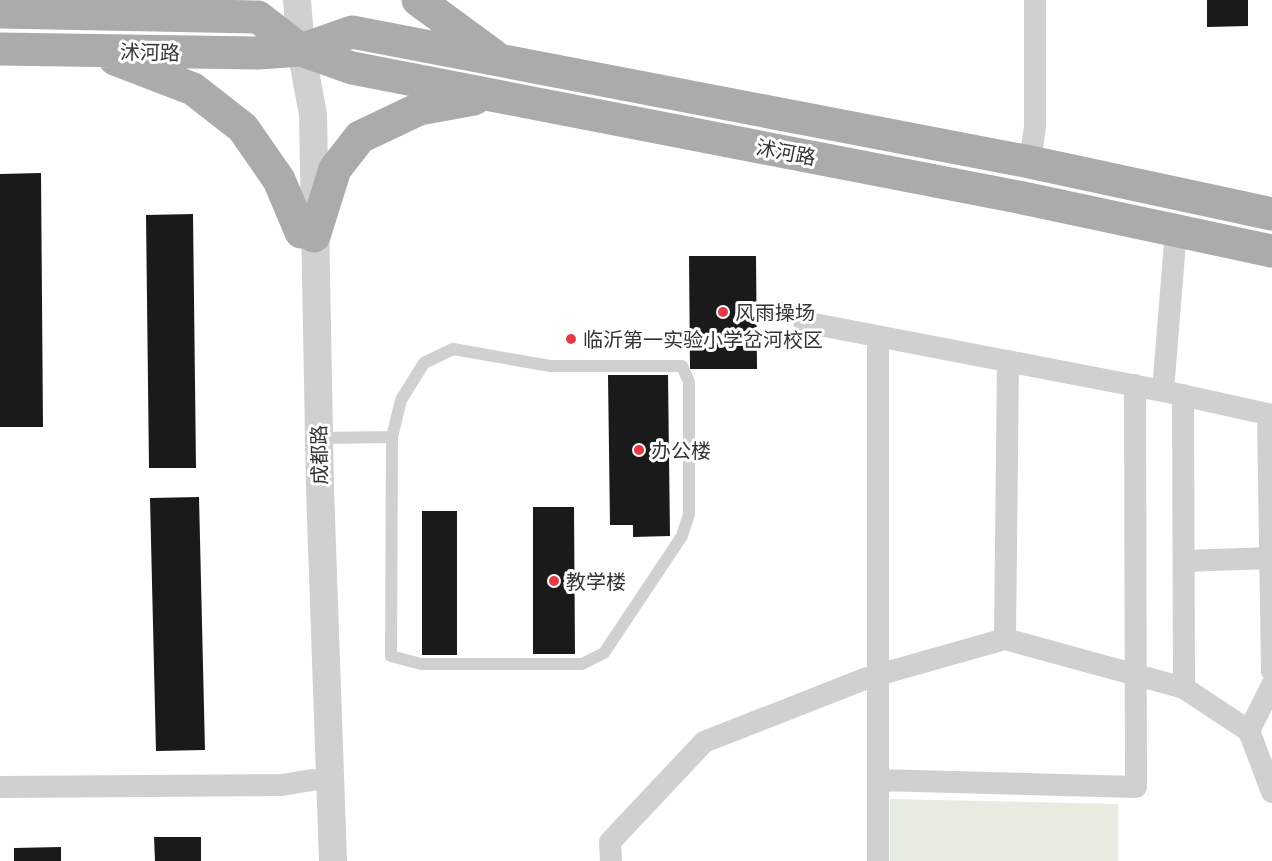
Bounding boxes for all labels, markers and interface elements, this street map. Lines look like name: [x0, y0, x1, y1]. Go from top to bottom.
street label: 沭河路: [120, 38, 180, 66]
street label: 沭河路: [754, 133, 818, 171]
place label: 风雨操场: [735, 299, 815, 326]
marker: 风雨操场: [716, 305, 730, 319]
place label: 临沂第一实验小学岔河校区: [583, 326, 823, 353]
marker: 临沂第一实验小学岔河校区: [564, 332, 578, 346]
street label: 成都路: [305, 425, 333, 485]
place label: 办公楼: [651, 437, 711, 464]
marker: 办公楼: [632, 443, 646, 457]
place label: 教学楼: [566, 568, 626, 595]
marker: 教学楼: [547, 574, 561, 588]

